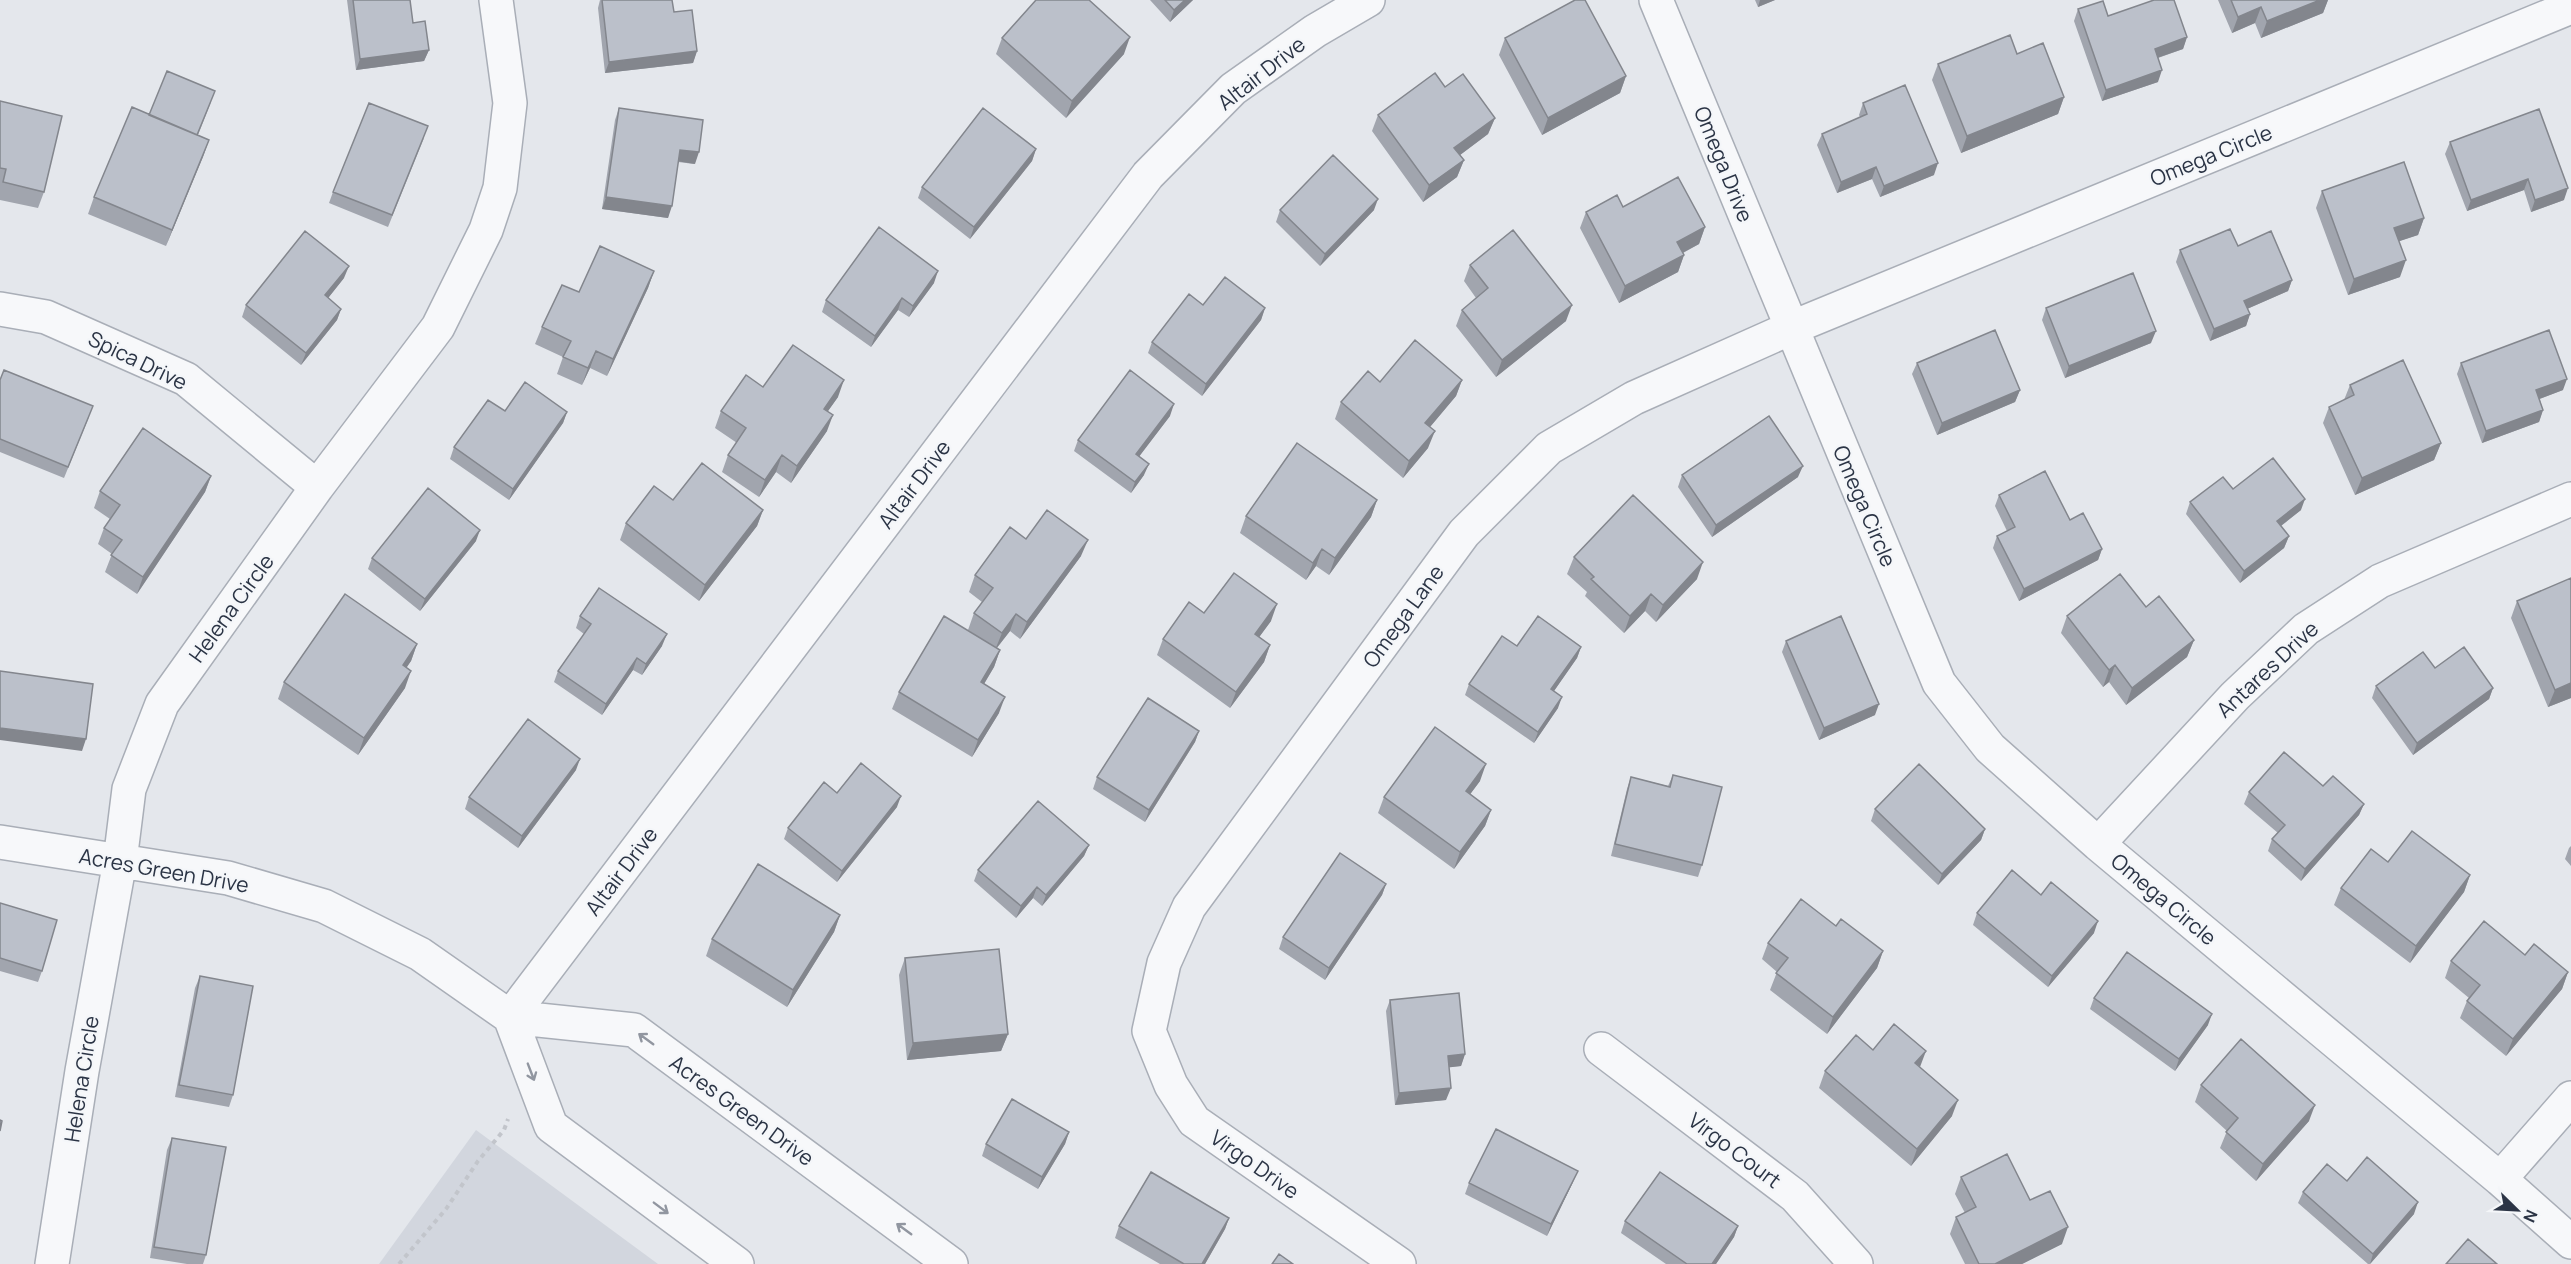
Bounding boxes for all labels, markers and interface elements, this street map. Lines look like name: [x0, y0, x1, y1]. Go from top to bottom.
street label: Altair Drive: [1211, 30, 1311, 116]
street label: Omega Drive: [1688, 102, 1760, 226]
street label: Omega Circle: [2146, 118, 2276, 192]
street label: Spica Drive: [84, 324, 192, 396]
street label: Altair Drive: [872, 434, 956, 534]
street label: Omega Circle: [1827, 441, 1903, 571]
street label: Helena Circle: [182, 548, 280, 668]
street label: Omega Lane: [1356, 559, 1450, 673]
street label: Antares Drive: [2210, 614, 2324, 724]
street label: Altair Drive: [579, 821, 663, 921]
street label: Acres Green Drive: [77, 841, 251, 899]
street label: Omega Circle: [2105, 847, 2223, 951]
street label: Helena Circle: [57, 1014, 105, 1144]
one-way arrow: [638, 1032, 654, 1045]
street label: Acres Green Drive: [664, 1048, 820, 1172]
one-way arrow: [526, 1062, 537, 1081]
street label: Virgo Court: [1683, 1106, 1787, 1194]
street label: Virgo Drive: [1205, 1123, 1305, 1205]
north arrow: [2487, 1180, 2547, 1240]
one-way arrow: [653, 1201, 669, 1214]
text: N: [2518, 1206, 2543, 1226]
one-way arrow: [896, 1223, 912, 1236]

